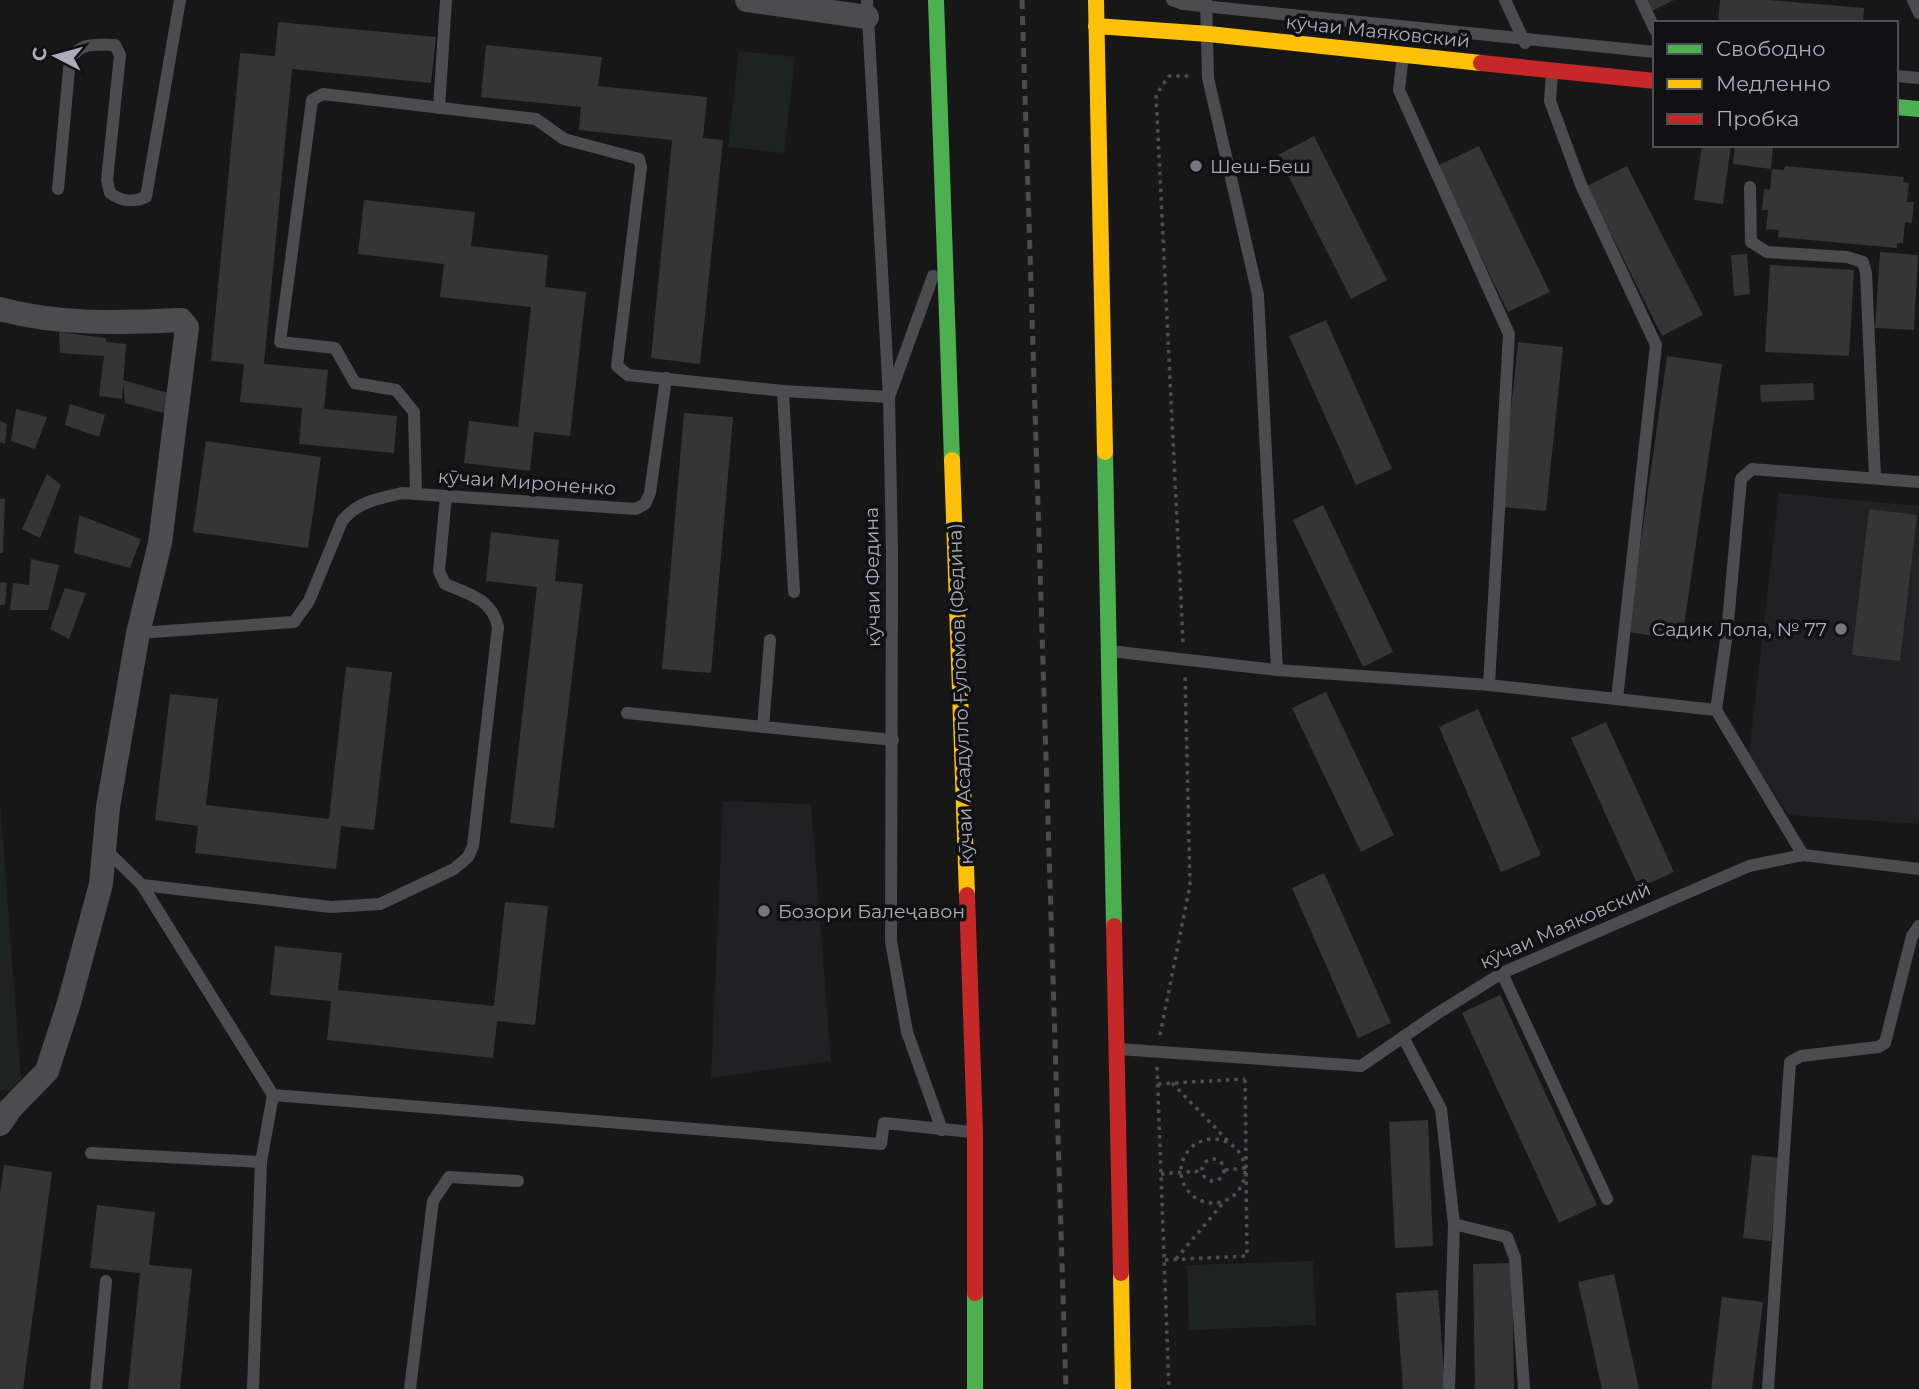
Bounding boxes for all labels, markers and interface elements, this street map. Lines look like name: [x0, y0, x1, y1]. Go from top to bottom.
street label: кӯчаи Маяковский: [1285, 10, 1471, 53]
north arrow: [21, 21, 91, 91]
legend: [1653, 21, 1898, 147]
text: Свободно: [1716, 36, 1826, 61]
text: С: [27, 46, 52, 62]
text: Медленно: [1716, 71, 1831, 96]
text: Пробка: [1716, 106, 1799, 131]
place label: Шеш-Беш: [1210, 155, 1311, 178]
marker: Шеш-Беш: [1188, 158, 1204, 174]
street label: кӯчаи Мироненко: [437, 465, 617, 500]
street label: кӯчаи Федина: [860, 507, 885, 647]
street label: кӯчаи Асадулло Ғуломов (Федина): [943, 523, 978, 865]
place label: Садик Лола, № 77: [1652, 618, 1827, 641]
marker: Садик Лола, № 77: [1833, 621, 1849, 637]
street label: кӯчаи Маяковский: [1476, 877, 1654, 974]
place label: Бозори Балеҷавон: [778, 900, 965, 923]
marker: Бозори Балеҷавон: [756, 903, 772, 919]

